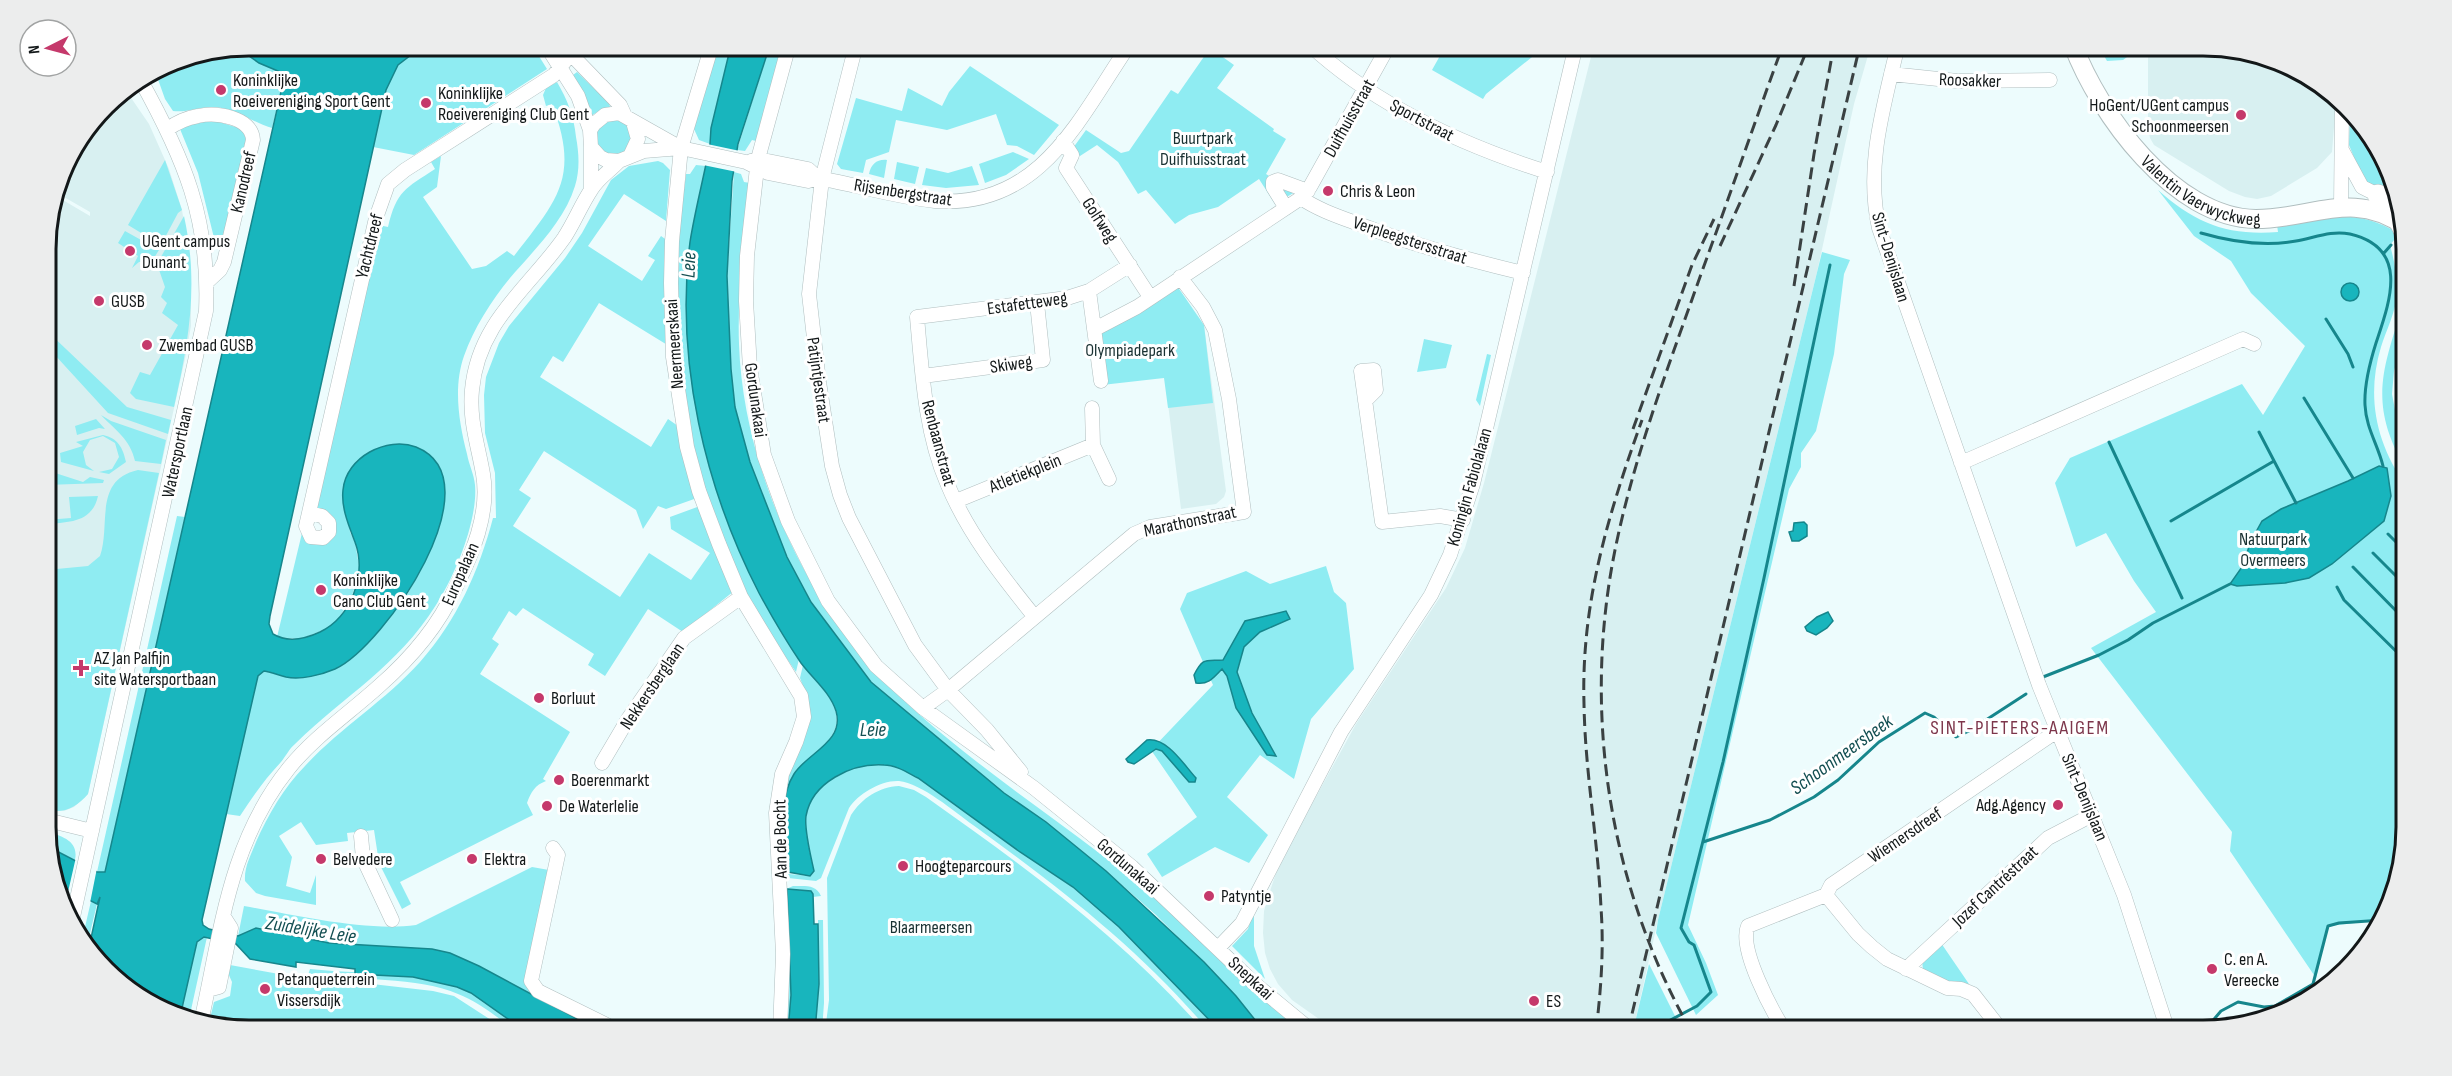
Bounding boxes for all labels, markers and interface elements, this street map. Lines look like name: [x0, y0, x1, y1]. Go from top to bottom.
north arrow: [18, 18, 78, 78]
text: N: [25, 44, 44, 55]
street label: Roosakker: [1939, 69, 2001, 92]
place label: Koninklijke Roeivereniging Sport Gent: [233, 70, 391, 112]
street label: Duifhuisstraat: [1319, 75, 1380, 161]
marker: Koninklijke Roeivereniging Sport Gent: [214, 83, 228, 97]
place label: Koninklijke Roeivereniging Club Gent: [438, 83, 590, 125]
street label: Sportstraat: [1386, 95, 1458, 146]
place label: HoGent/UGent campus Schoonmeersen: [2089, 95, 2229, 137]
marker: Koninklijke Roeivereniging Club Gent: [419, 96, 433, 110]
marker: HoGent/UGent campus Schoonmeersen: [2234, 108, 2248, 122]
park label: Buurtpark Duifhuisstraat: [1160, 128, 1246, 170]
street label: Kanodreef: [226, 149, 261, 215]
street label: Valentin Vaerwyckweg: [2136, 151, 2260, 230]
street label: Rijsenbergstraat: [852, 174, 954, 211]
place label: Chris & Leon: [1340, 181, 1415, 202]
marker: Chris & Leon: [1321, 184, 1335, 198]
street label: Golfweg: [1077, 194, 1122, 247]
street label: Sint-Denijslaan: [1867, 210, 1914, 305]
street label: Yachtdreef: [351, 211, 388, 281]
street label: Verpleegstersstraat: [1350, 212, 1470, 269]
place label: UGent campus Dunant: [142, 231, 230, 273]
marker: UGent campus Dunant: [123, 244, 137, 258]
water label: Leie: [677, 251, 701, 279]
street label: Estafetteweg: [986, 287, 1068, 320]
place label: GUSB: [111, 291, 145, 312]
marker: GUSB: [92, 294, 106, 308]
street label: Neermeerskaai: [661, 298, 688, 390]
place label: Zwembad GUSB: [159, 335, 253, 356]
street label: Patijntjestraat: [802, 336, 835, 425]
marker: Zwembad GUSB: [140, 338, 154, 352]
park label: Olympiadepark: [1085, 340, 1175, 361]
street label: Skiweg: [989, 351, 1034, 378]
street label: Gordunakaai: [740, 361, 771, 439]
street label: Renbaanstraat: [917, 398, 960, 489]
street label: Watersportlaan: [158, 405, 197, 500]
street label: Koningin Fabiolalaan: [1443, 426, 1496, 549]
street label: Atletiekplein: [985, 450, 1064, 498]
street label: Marathonstraat: [1142, 501, 1239, 542]
park label: Natuurpark Overmeers: [2239, 529, 2307, 571]
street label: Europalaan: [437, 540, 484, 609]
place label: Koninklijke Cano Club Gent: [333, 570, 426, 612]
marker: Koninklijke Cano Club Gent: [314, 583, 328, 597]
street label: Nekkersberglaan: [616, 639, 689, 734]
place label: AZ Jan Palfijn site Watersportbaan: [93, 648, 216, 690]
marker: AZ Jan Palfijn site Watersportbaan: [72, 659, 90, 677]
place label: Borluut: [551, 688, 596, 709]
marker: Borluut: [532, 691, 546, 705]
water label: Schoonmeersbeek: [1786, 709, 1898, 800]
district label: SINT-PIETERS-AAIGEM: [1930, 716, 2110, 740]
water label: Leie: [860, 718, 886, 742]
street label: Sint-Denijslaan: [2057, 750, 2112, 844]
place label: Boerenmarkt: [571, 770, 650, 791]
marker: Boerenmarkt: [552, 773, 566, 787]
place label: Adg.Agency: [1975, 795, 2046, 816]
place label: De Waterlelie: [559, 796, 639, 817]
marker: Adg.Agency: [2051, 798, 2065, 812]
marker: De Waterlelie: [540, 799, 554, 813]
street label: Aan de Bocht: [769, 799, 792, 880]
street label: Wiemersdreef: [1864, 803, 1947, 868]
street label: Gordunakaai: [1092, 834, 1163, 899]
street label: Jozef Cantréstraat: [1947, 841, 2043, 932]
place label: Belvedere: [333, 849, 393, 870]
place label: Elektra: [484, 849, 526, 870]
marker: Belvedere: [314, 852, 328, 866]
marker: Elektra: [465, 852, 479, 866]
place label: Hoogteparcours: [915, 856, 1011, 877]
marker: Hoogteparcours: [896, 859, 910, 873]
place label: Patyntje: [1221, 886, 1272, 907]
marker: Patyntje: [1202, 889, 1216, 903]
water label: Zuidelijke Leie: [263, 911, 358, 949]
park label: Blaarmeersen: [890, 917, 972, 938]
place label: C. en A. Vereecke: [2224, 949, 2279, 991]
street label: Snepkaai: [1224, 952, 1278, 1005]
marker: C. en A. Vereecke: [2205, 962, 2219, 976]
place label: Petanqueterrein Vissersdijk: [277, 969, 375, 1011]
marker: Petanqueterrein Vissersdijk: [258, 982, 272, 996]
place label: ES: [1546, 991, 1561, 1012]
marker: ES: [1527, 994, 1541, 1008]

